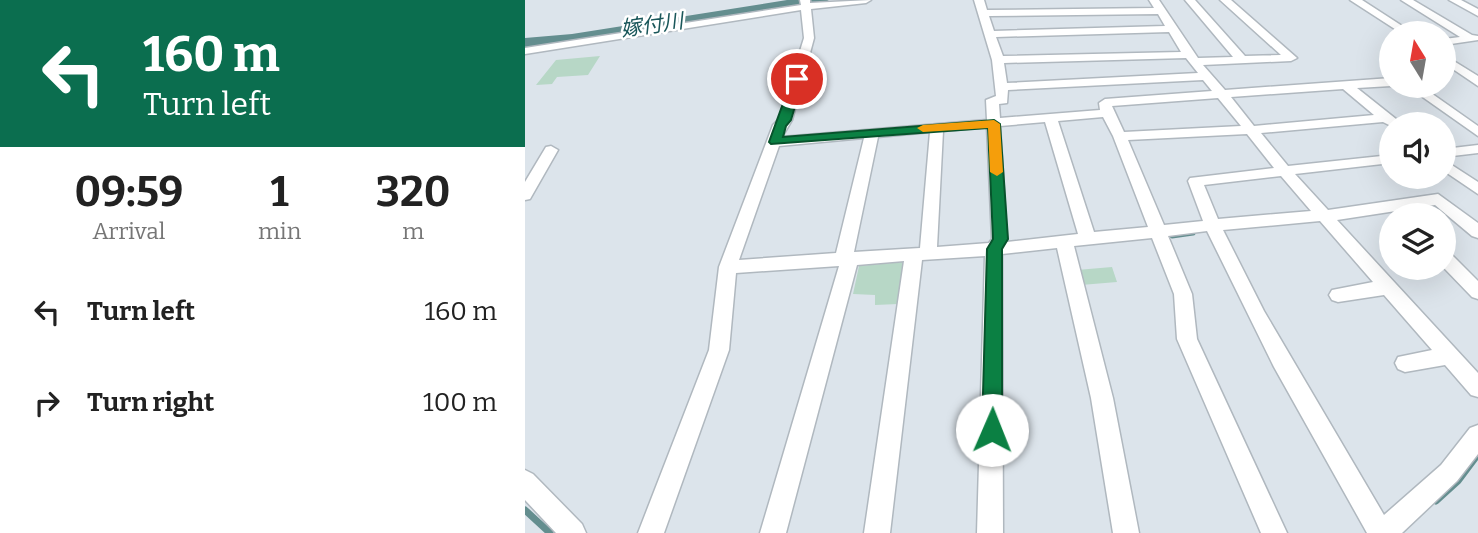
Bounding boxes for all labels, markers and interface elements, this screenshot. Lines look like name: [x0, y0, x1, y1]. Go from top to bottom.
water label: 嫁付川: [619, 7, 687, 42]
north arrow: [1379, 21, 1456, 98]
map controls: [1379, 21, 1456, 280]
text: 160 m: [143, 25, 280, 84]
icon: left: [28, 28, 119, 119]
pin: [767, 49, 827, 109]
icon: arrive: [778, 60, 816, 98]
text: Turn left: [143, 85, 271, 123]
button: sound: [1379, 112, 1456, 189]
text: 09:59: [75, 167, 183, 217]
text: 1: [270, 167, 289, 217]
text: 320: [376, 167, 450, 217]
button: layers: [1379, 203, 1456, 280]
text: Arrival: [93, 217, 165, 245]
text: min: [258, 217, 301, 245]
text: m: [402, 217, 424, 245]
icon: left: [28, 293, 66, 331]
text: Turn left: [87, 296, 195, 327]
text: 160 m: [425, 296, 497, 327]
icon: right: [28, 384, 66, 422]
text: Turn right: [87, 387, 214, 418]
text: 100 m: [423, 387, 497, 418]
position arrow: [955, 393, 1029, 467]

